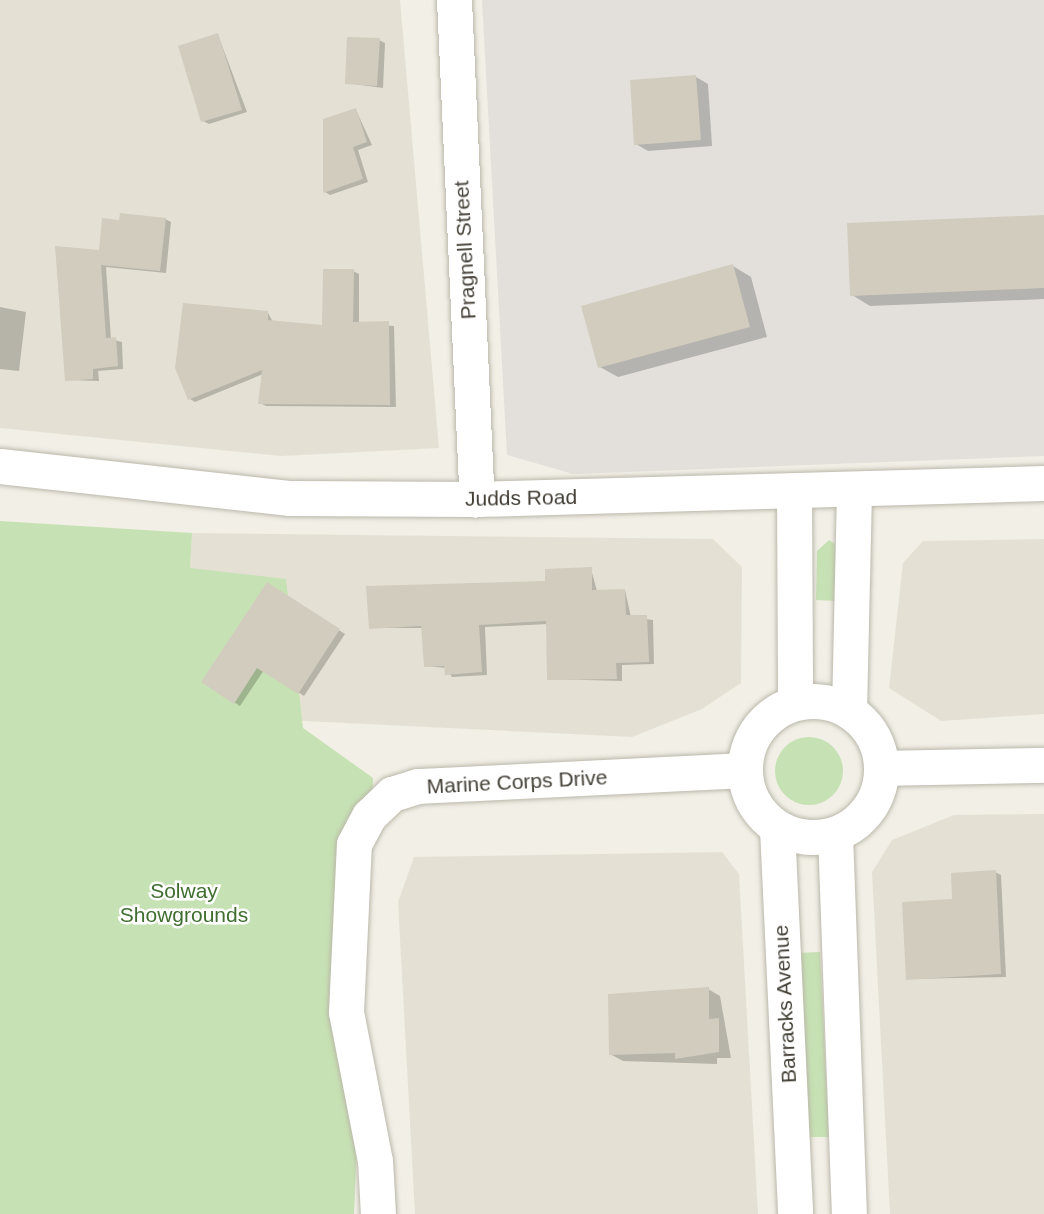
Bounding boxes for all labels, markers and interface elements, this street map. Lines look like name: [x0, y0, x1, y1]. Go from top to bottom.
street label: Pragnell Street: [449, 180, 481, 320]
street label: Judds Road: [465, 484, 577, 512]
street label: Marine Corps Drive: [426, 765, 608, 799]
park label: Solway Showgrounds: [120, 878, 248, 928]
street label: Barracks Avenue: [768, 924, 802, 1084]

